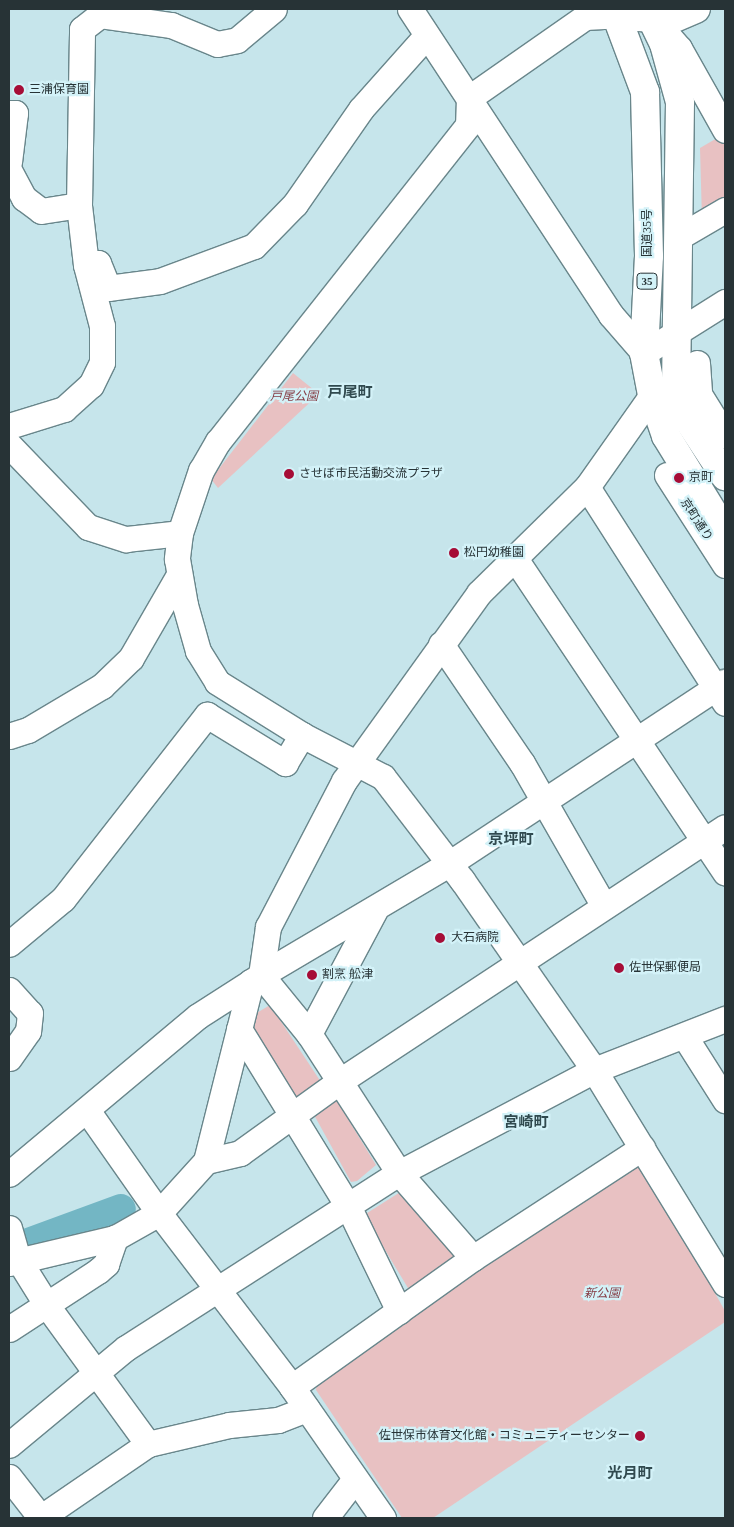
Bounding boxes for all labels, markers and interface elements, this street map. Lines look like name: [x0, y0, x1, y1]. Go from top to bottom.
place label: 三浦保育園: [29, 83, 89, 97]
marker: 三浦保育園: [13, 84, 25, 96]
street label: 国道35号: [641, 209, 655, 257]
road number: 35: [636, 272, 658, 290]
district label: 戸尾町: [328, 384, 372, 402]
park label: 戸尾公園: [270, 390, 318, 404]
place label: させぼ市民活動交流プラザ: [299, 467, 443, 481]
marker: させぼ市民活動交流プラザ: [283, 468, 295, 480]
place label: 京町: [689, 471, 713, 485]
marker: 京町: [673, 472, 685, 484]
street label: 京町通り: [677, 496, 715, 544]
place label: 松円幼稚園: [464, 546, 524, 560]
marker: 松円幼稚園: [448, 547, 460, 559]
district label: 京坪町: [489, 831, 533, 849]
marker: 大石病院: [433, 931, 447, 945]
place label: 大石病院: [451, 931, 499, 945]
place label: 佐世保郵便局: [629, 961, 701, 975]
marker: 佐世保郵便局: [613, 962, 625, 974]
place label: 割烹 舩津: [322, 968, 373, 982]
marker: 割烹 舩津: [306, 969, 318, 981]
district label: 宮崎町: [504, 1114, 548, 1132]
park label: 新公園: [584, 1287, 620, 1301]
place label: 佐世保市体育文化館・コミュニティーセンター: [378, 1429, 630, 1443]
marker: 佐世保市体育文化館・コミュニティーセンター: [634, 1430, 646, 1442]
district label: 光月町: [608, 1465, 652, 1483]

